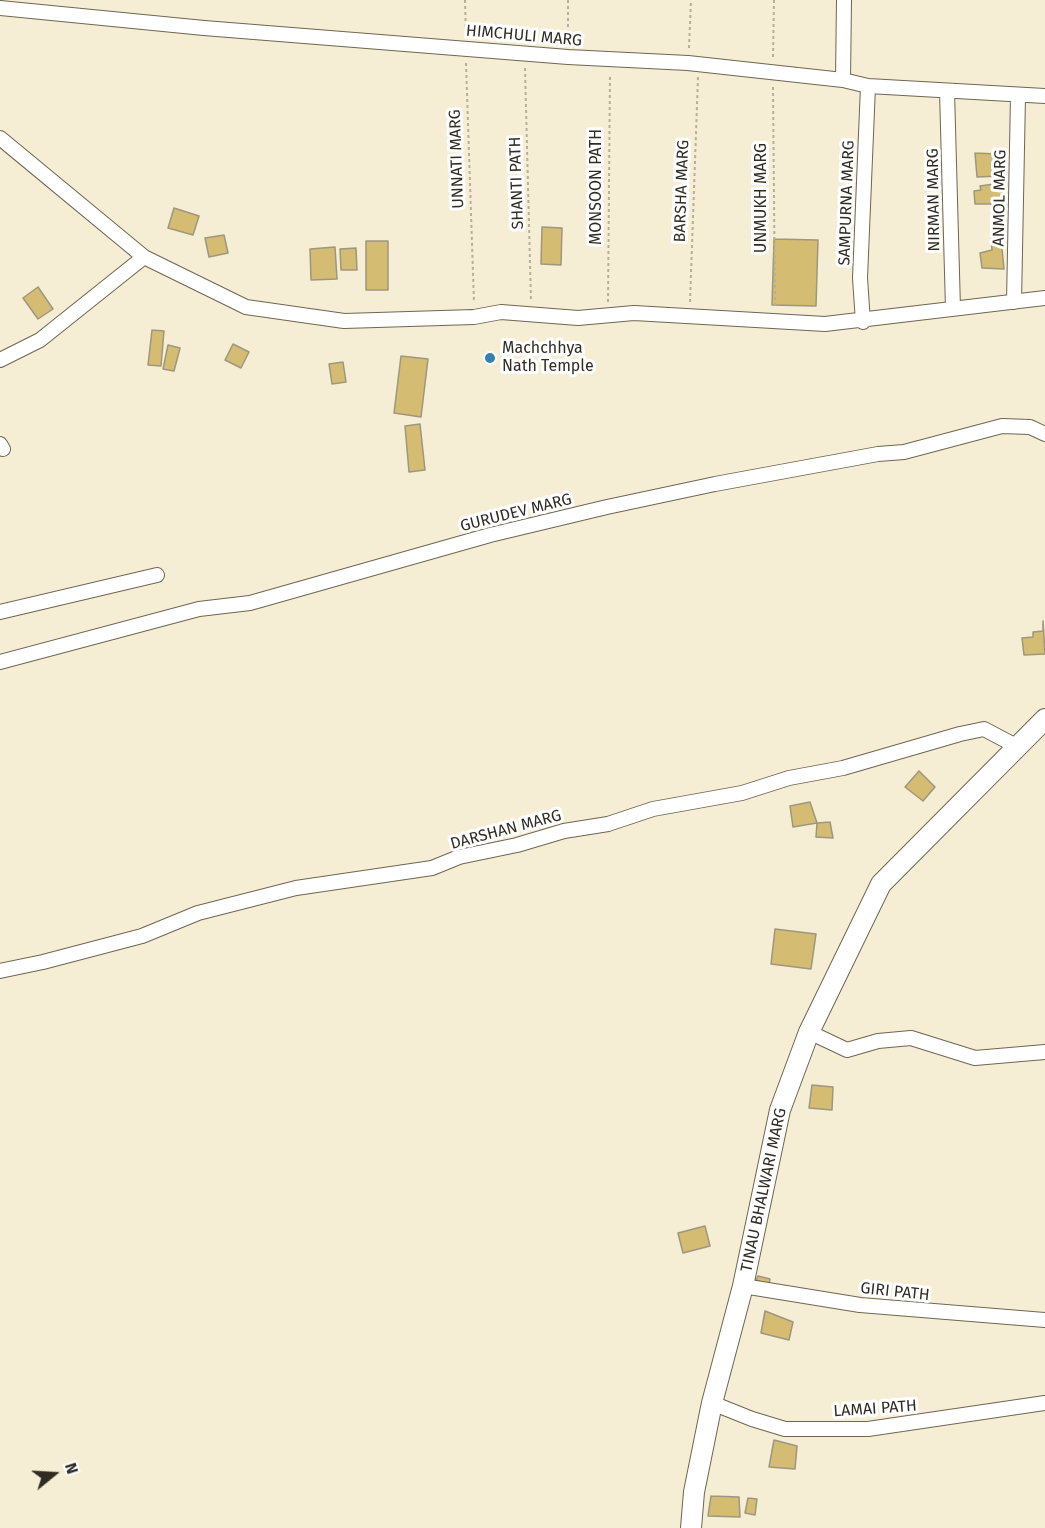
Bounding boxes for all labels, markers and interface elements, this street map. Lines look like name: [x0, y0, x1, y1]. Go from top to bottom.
street label: HIMCHULI MARG: [465, 21, 583, 51]
street label: UNNATI MARG: [446, 109, 468, 209]
street label: MONSOON PATH: [587, 129, 607, 245]
street label: SHANTI PATH: [506, 136, 528, 230]
street label: BARSHA MARG: [671, 139, 693, 243]
street label: SAMPURNA MARG: [835, 140, 859, 266]
street label: UNMUKH MARG: [752, 143, 772, 253]
street label: NIRMAN MARG: [923, 148, 945, 252]
street label: ANMOL MARG: [990, 149, 1010, 247]
place label: Machchhya Nath Temple: [502, 339, 594, 377]
marker: Machchhya Nath Temple: [483, 351, 497, 365]
street label: GURUDEV MARG: [458, 490, 574, 536]
street label: DARSHAN MARG: [448, 806, 564, 854]
street label: TINAU BHALWARI MARG: [737, 1106, 791, 1274]
street label: GIRI PATH: [860, 1279, 930, 1305]
street label: LAMAI PATH: [833, 1397, 917, 1421]
north arrow: [24, 1444, 84, 1504]
text: N: [61, 1460, 82, 1476]

